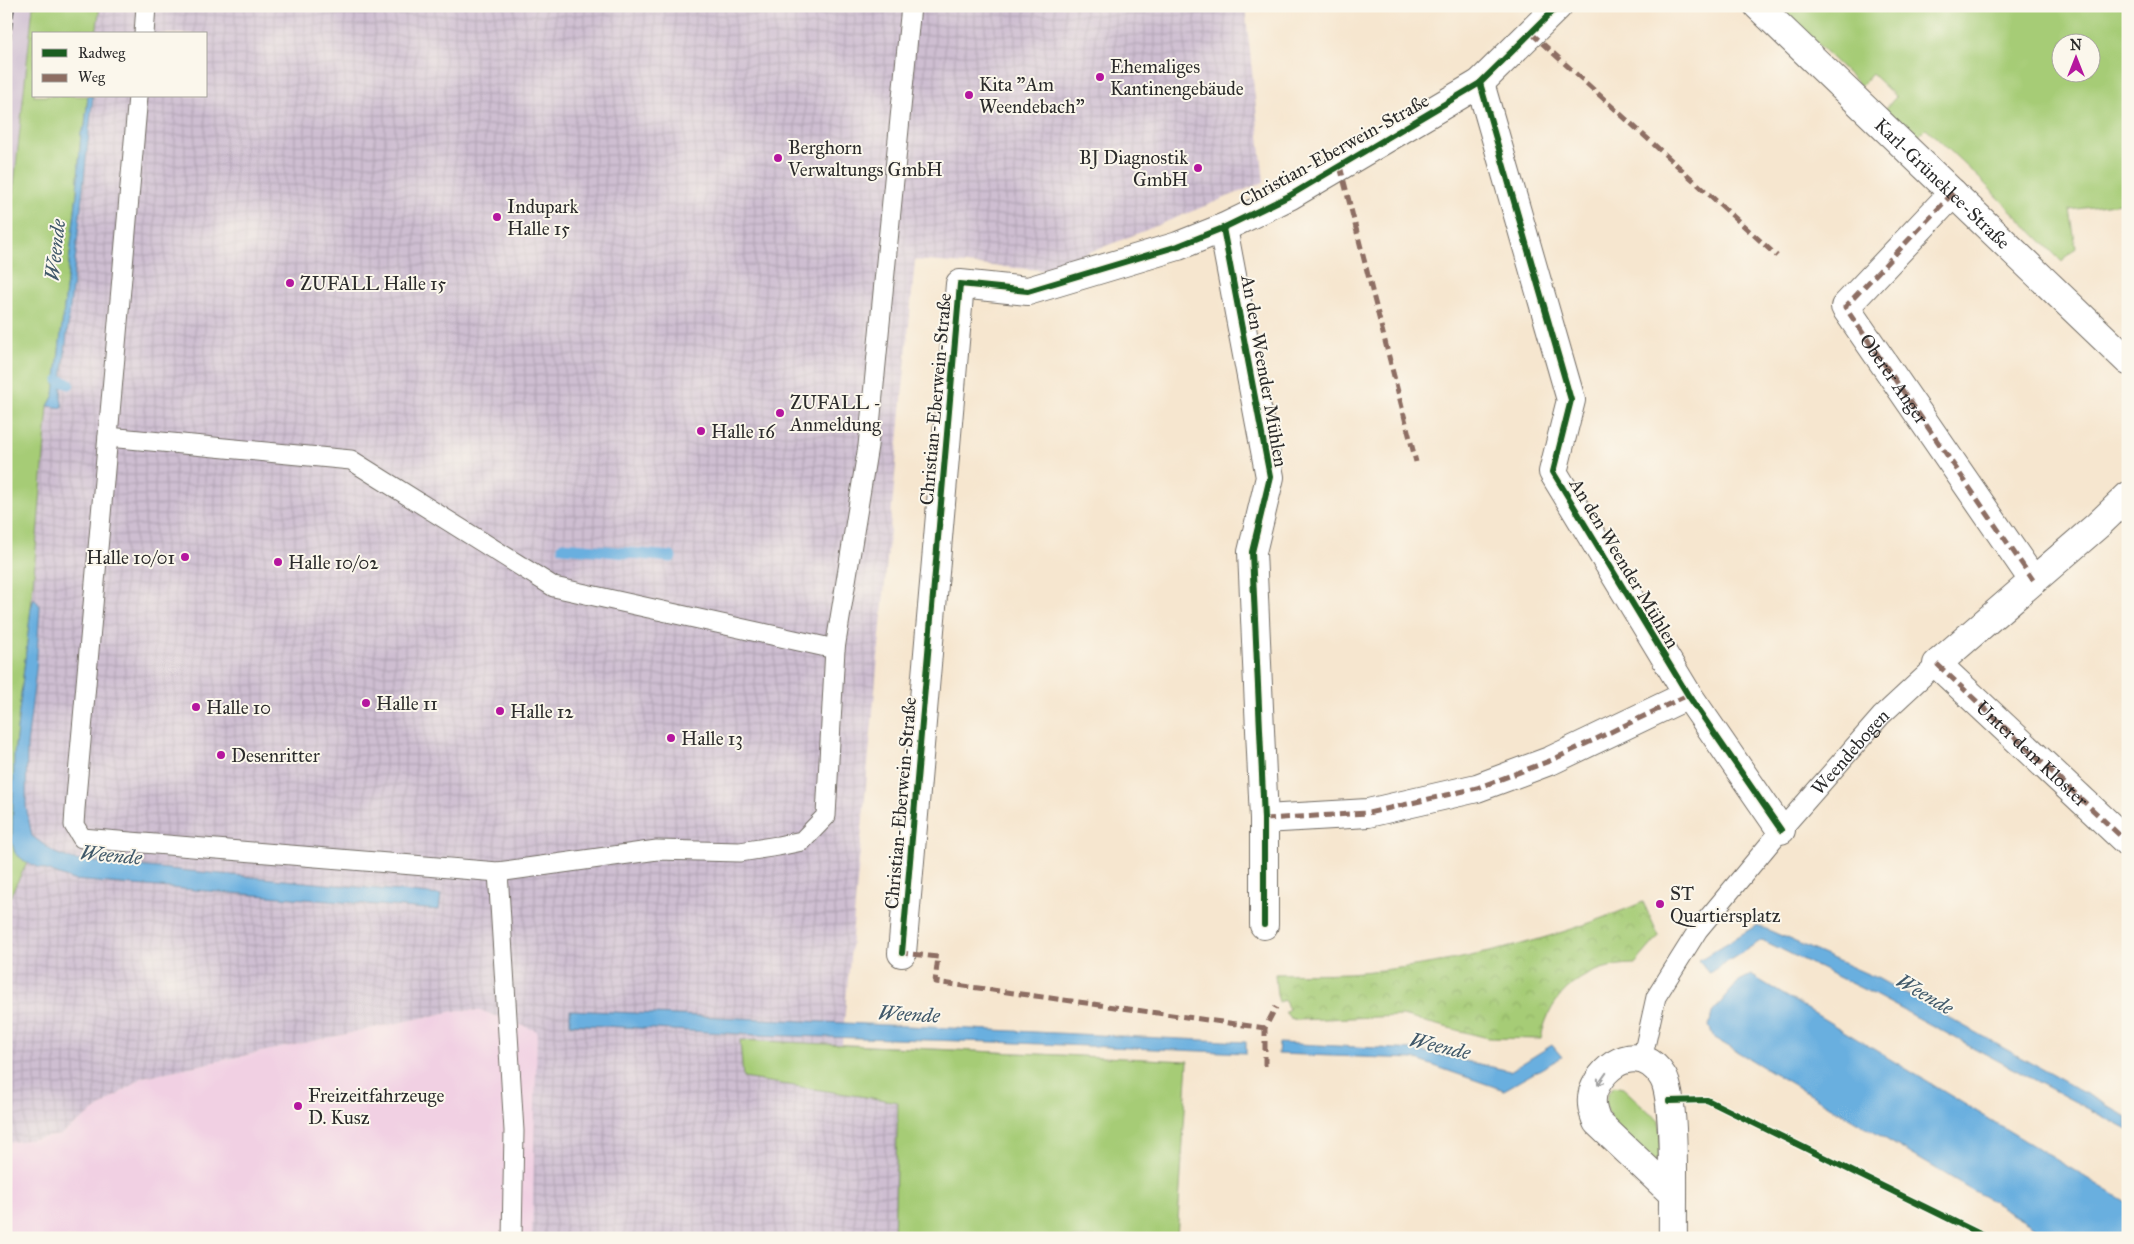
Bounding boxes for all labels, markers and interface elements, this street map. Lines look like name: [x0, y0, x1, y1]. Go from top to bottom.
legend: [32, 32, 208, 98]
north arrow: [2052, 32, 2102, 82]
text: N: [2070, 37, 2082, 54]
text: Radweg: [78, 44, 126, 62]
place label: Ehemaliges Kantinengebäude: [1110, 55, 1244, 101]
text: Weg: [78, 68, 106, 86]
marker: Ehemaliges Kantinengebäude: [1094, 71, 1106, 83]
place label: Kita "Am Weendebach": [979, 73, 1085, 118]
marker: Kita "Am Weendebach": [963, 89, 975, 101]
street label: Christian-Eberwein-Straße: [1236, 89, 1433, 212]
street label: Karl-Grüneklee-Straße: [1870, 113, 2015, 254]
place label: Berghorn Verwaltungs GmbH: [787, 136, 943, 182]
place label: BJ Diagnostik GmbH: [1079, 146, 1188, 191]
marker: Berghorn Verwaltungs GmbH: [772, 152, 784, 164]
marker: BJ Diagnostik GmbH: [1192, 162, 1204, 174]
place label: Indupark Halle 15: [507, 195, 579, 240]
marker: Indupark Halle 15: [491, 211, 503, 223]
water label: Weende: [40, 218, 70, 282]
place label: ZUFALL Halle 15: [300, 272, 446, 295]
street label: An den Weender Mühlen: [1236, 272, 1293, 469]
marker: ZUFALL Halle 15: [284, 277, 296, 289]
street label: Christian-Eberwein-Straße: [915, 292, 956, 506]
street label: Oberer Anger: [1855, 329, 1934, 429]
place label: ZUFALL - Anmeldung: [789, 391, 881, 437]
marker: ZUFALL - Anmeldung: [774, 407, 786, 419]
place label: Halle 16: [711, 420, 776, 443]
marker: Halle 16: [695, 425, 707, 437]
street label: An den Weender Mühlen: [1564, 473, 1684, 652]
place label: Halle 10/01: [86, 546, 175, 569]
marker: Halle 10/01: [179, 551, 191, 563]
place label: Halle 10/02: [288, 551, 379, 574]
marker: Halle 10/02: [272, 556, 284, 568]
place label: Halle 11: [376, 692, 438, 715]
place label: Halle 10: [206, 696, 271, 719]
street label: Christian-Eberwein-Straße: [880, 696, 921, 910]
street label: Unter dem Kloster: [1971, 696, 2093, 812]
marker: Halle 11: [360, 697, 372, 709]
place label: Halle 12: [510, 700, 574, 723]
marker: Halle 10: [190, 701, 202, 713]
street label: Weendebogen: [1806, 704, 1894, 800]
marker: Halle 12: [494, 705, 506, 717]
place label: Halle 13: [681, 727, 743, 750]
marker: Halle 13: [665, 732, 677, 744]
place label: Desenritter: [231, 744, 321, 767]
marker: Desenritter: [215, 749, 227, 761]
water label: Weende: [79, 840, 143, 870]
place label: ST Quartiersplatz: [1670, 882, 1781, 927]
marker: ST Quartiersplatz: [1654, 898, 1666, 910]
water label: Weende: [1892, 968, 1958, 1020]
water label: Weende: [878, 1000, 941, 1028]
water label: Weende: [1407, 1027, 1473, 1065]
one-way arrow: [1597, 1072, 1607, 1086]
place label: Freizeitfahrzeuge D. Kusz: [308, 1084, 444, 1129]
marker: Freizeitfahrzeuge D. Kusz: [292, 1100, 304, 1112]

